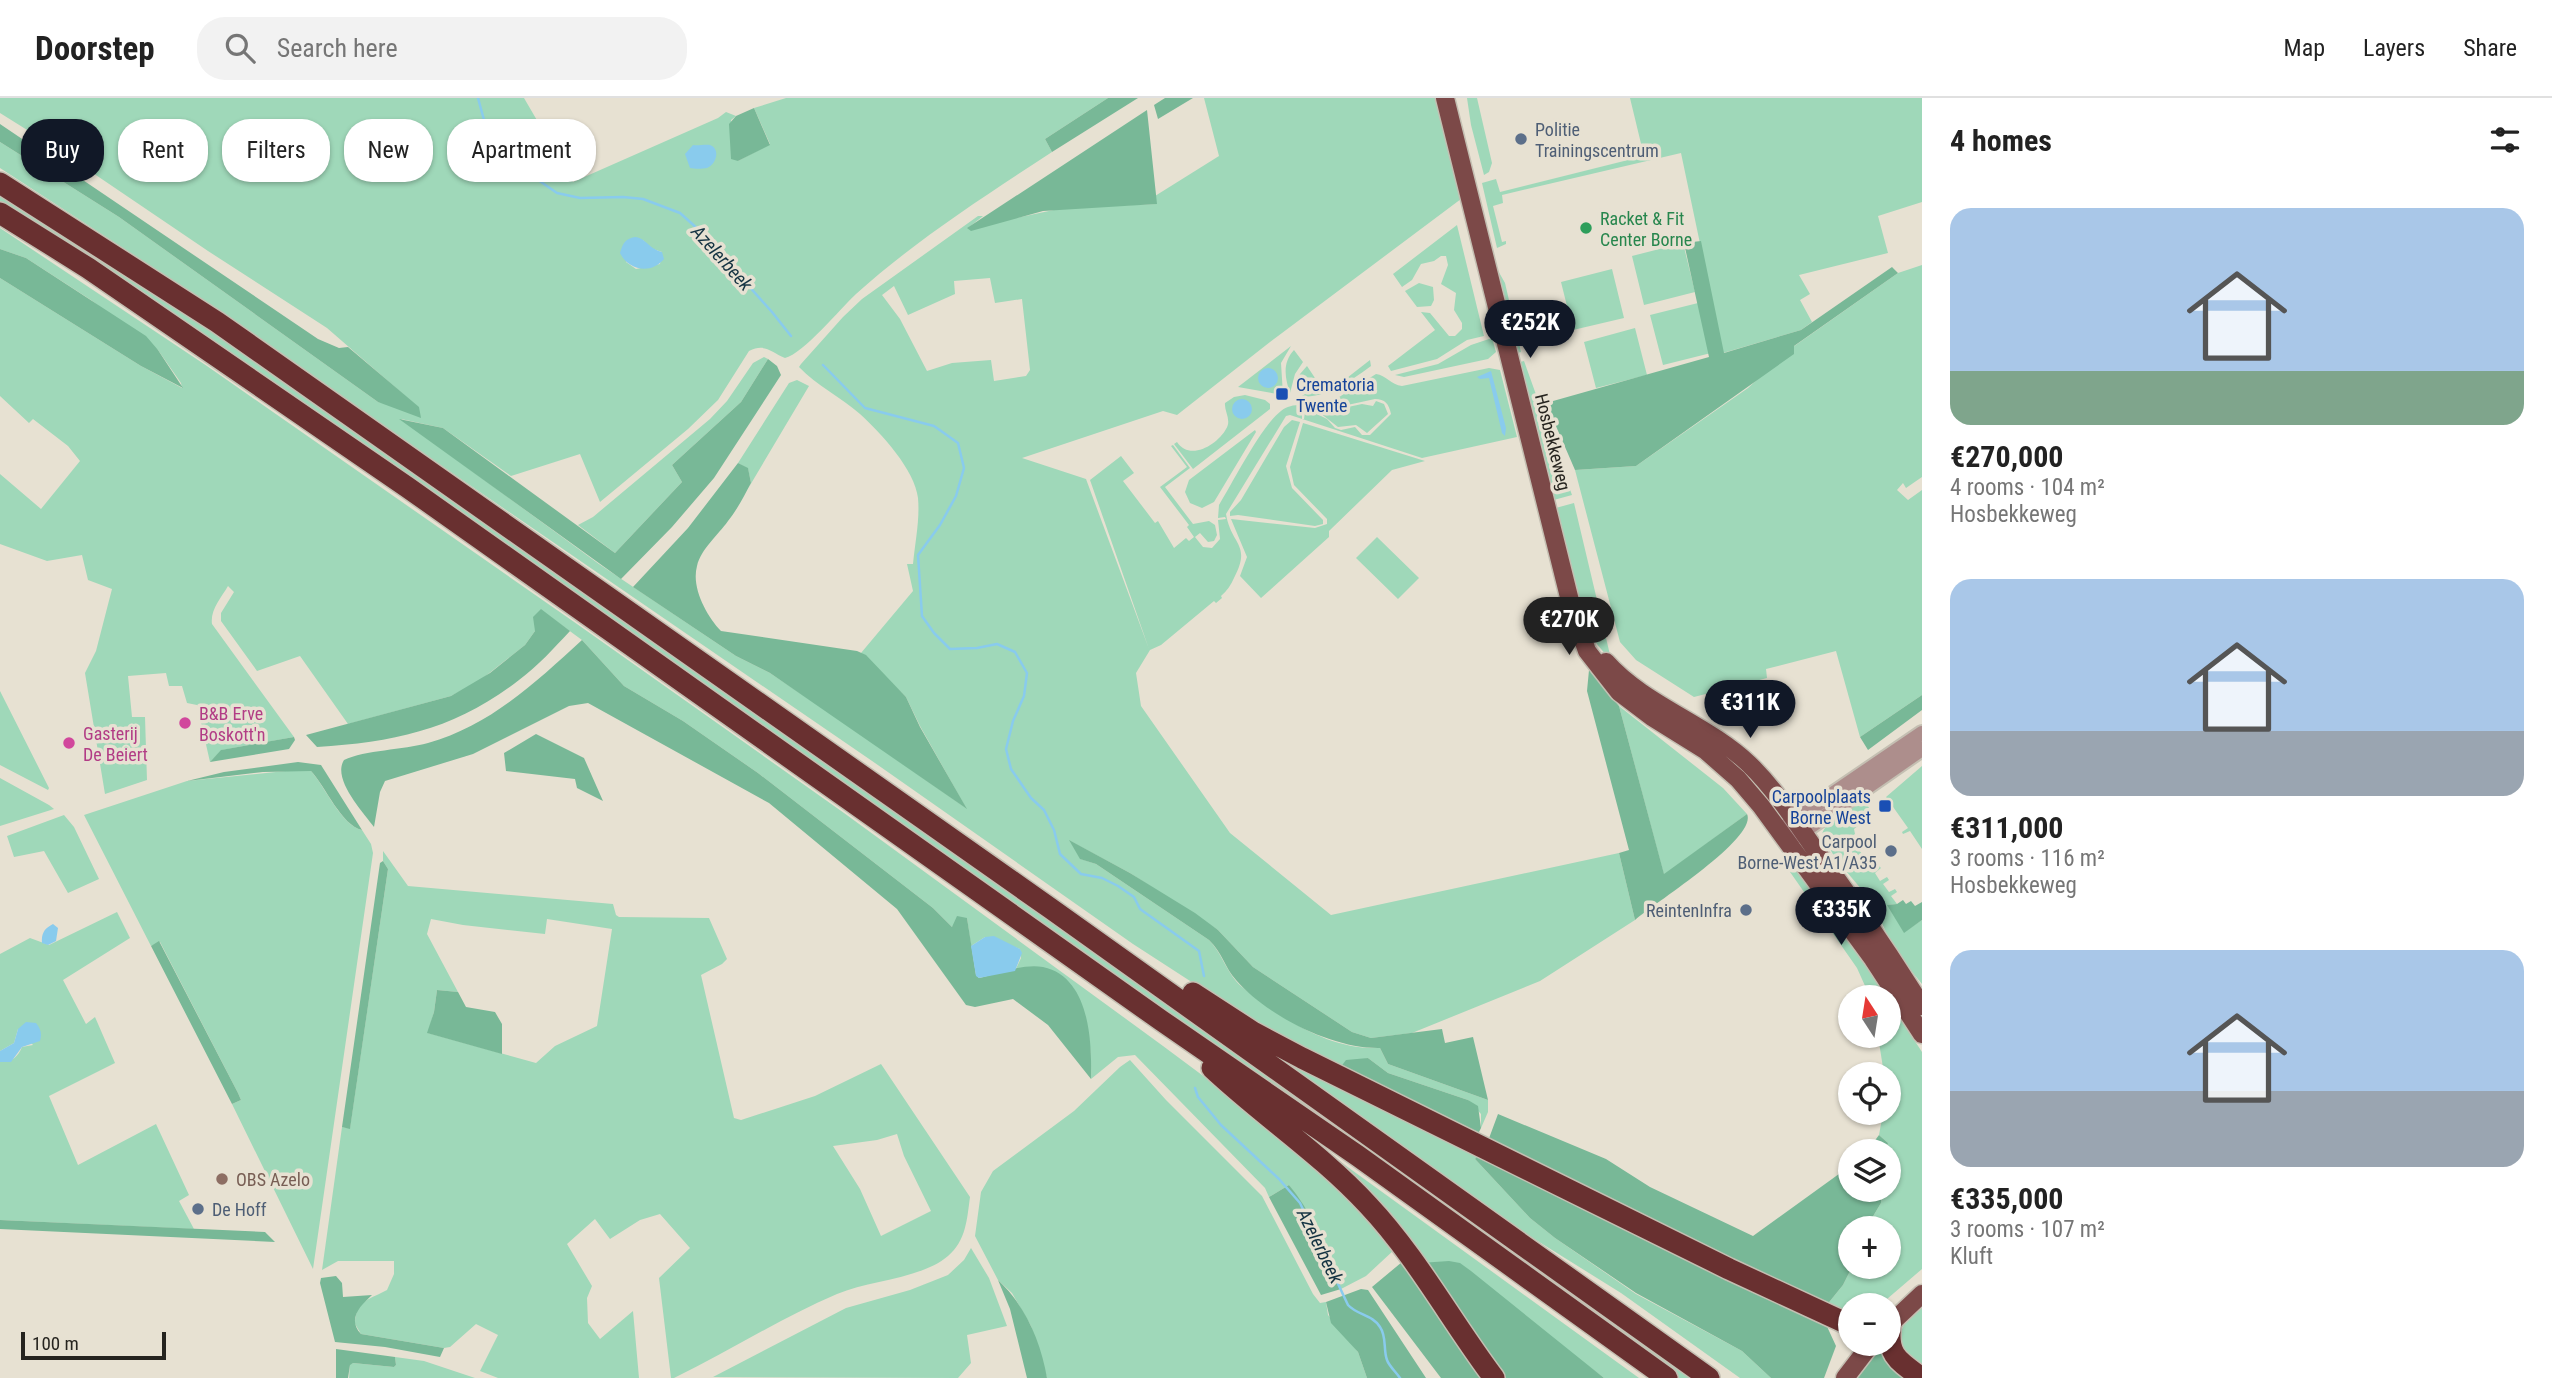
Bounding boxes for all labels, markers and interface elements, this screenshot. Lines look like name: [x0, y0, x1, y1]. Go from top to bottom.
search box: [197, 17, 687, 80]
text: Doorstep: [35, 29, 155, 68]
icon: search: [221, 29, 259, 67]
text: Search here: [277, 33, 398, 63]
text: Map: [2284, 34, 2325, 62]
text: Layers: [2363, 34, 2425, 62]
text: Share: [2463, 34, 2517, 62]
chip: Buy: [21, 119, 104, 182]
chip: Rent: [118, 119, 208, 182]
chip: Filters: [222, 119, 330, 182]
chip: New: [344, 119, 433, 182]
chip: Apartment: [447, 119, 596, 182]
place label: Politie Trainingscentrum: [1535, 119, 1659, 161]
icon: filters: [2486, 121, 2524, 159]
text: 4 homes: [1950, 123, 2052, 158]
marker: Politie Trainingscentrum: [1513, 131, 1529, 147]
place label: Racket & Fit Center Borne: [1600, 208, 1692, 250]
water label: Azelerbeek: [686, 220, 758, 296]
marker: Racket & Fit Center Borne: [1578, 220, 1594, 236]
icon: home: [2174, 253, 2300, 379]
pin: €252K: [1481, 300, 1579, 360]
text: €252K: [1500, 309, 1560, 336]
place label: Crematoria Twente: [1296, 374, 1375, 416]
marker: Crematoria Twente: [1274, 386, 1290, 402]
street label: Hosbekkeweg: [1531, 391, 1575, 493]
text: €270,000: [1950, 439, 2063, 474]
text: 4 rooms · 104 m²: [1950, 474, 2105, 501]
text: Hosbekkeweg: [1950, 501, 2077, 528]
pin: €270K: [1520, 598, 1618, 657]
text: €270K: [1539, 606, 1599, 633]
icon: home: [2174, 624, 2300, 750]
pin: €311K: [1701, 680, 1799, 740]
text: €311K: [1720, 689, 1780, 716]
place label: B&B Erve Boskott'n: [199, 703, 266, 745]
marker: B&B Erve Boskott'n: [177, 715, 193, 731]
place label: Gasterij De Beiert: [83, 723, 148, 765]
marker: Gasterij De Beiert: [61, 735, 77, 751]
place label: Carpoolplaats Borne West: [1772, 786, 1871, 828]
marker: Carpoolplaats Borne West: [1877, 798, 1893, 814]
text: €311,000: [1950, 810, 2063, 845]
place label: Carpool Borne-West A1/A35: [1737, 831, 1877, 873]
marker: Carpool Borne-West A1/A35: [1883, 843, 1899, 859]
text: 3 rooms · 116 m²: [1950, 845, 2105, 872]
text: Hosbekkeweg: [1950, 872, 2077, 899]
pin: €335K: [1792, 888, 1890, 947]
text: €335K: [1811, 896, 1871, 923]
place label: ReintenInfra: [1646, 900, 1732, 921]
marker: ReintenInfra: [1738, 902, 1754, 918]
north arrow: [1838, 985, 1900, 1048]
map controls: [1838, 985, 1901, 1356]
icon: home: [2174, 995, 2300, 1121]
button: locate: [1838, 1062, 1901, 1125]
button: layers: [1838, 1139, 1901, 1202]
place label: OBS Azelo: [236, 1169, 310, 1190]
marker: OBS Azelo: [214, 1171, 230, 1187]
text: €335,000: [1950, 1181, 2063, 1216]
place label: De Hoff: [212, 1199, 267, 1220]
marker: De Hoff: [190, 1201, 206, 1217]
water label: Azelerbeek: [1292, 1204, 1348, 1288]
button: +: [1838, 1216, 1901, 1279]
text: 3 rooms · 107 m²: [1950, 1216, 2105, 1243]
text: Kluft: [1950, 1243, 1993, 1270]
button: −: [1838, 1293, 1901, 1356]
scale bar: [21, 1329, 166, 1361]
text: 100 m: [32, 1332, 79, 1355]

